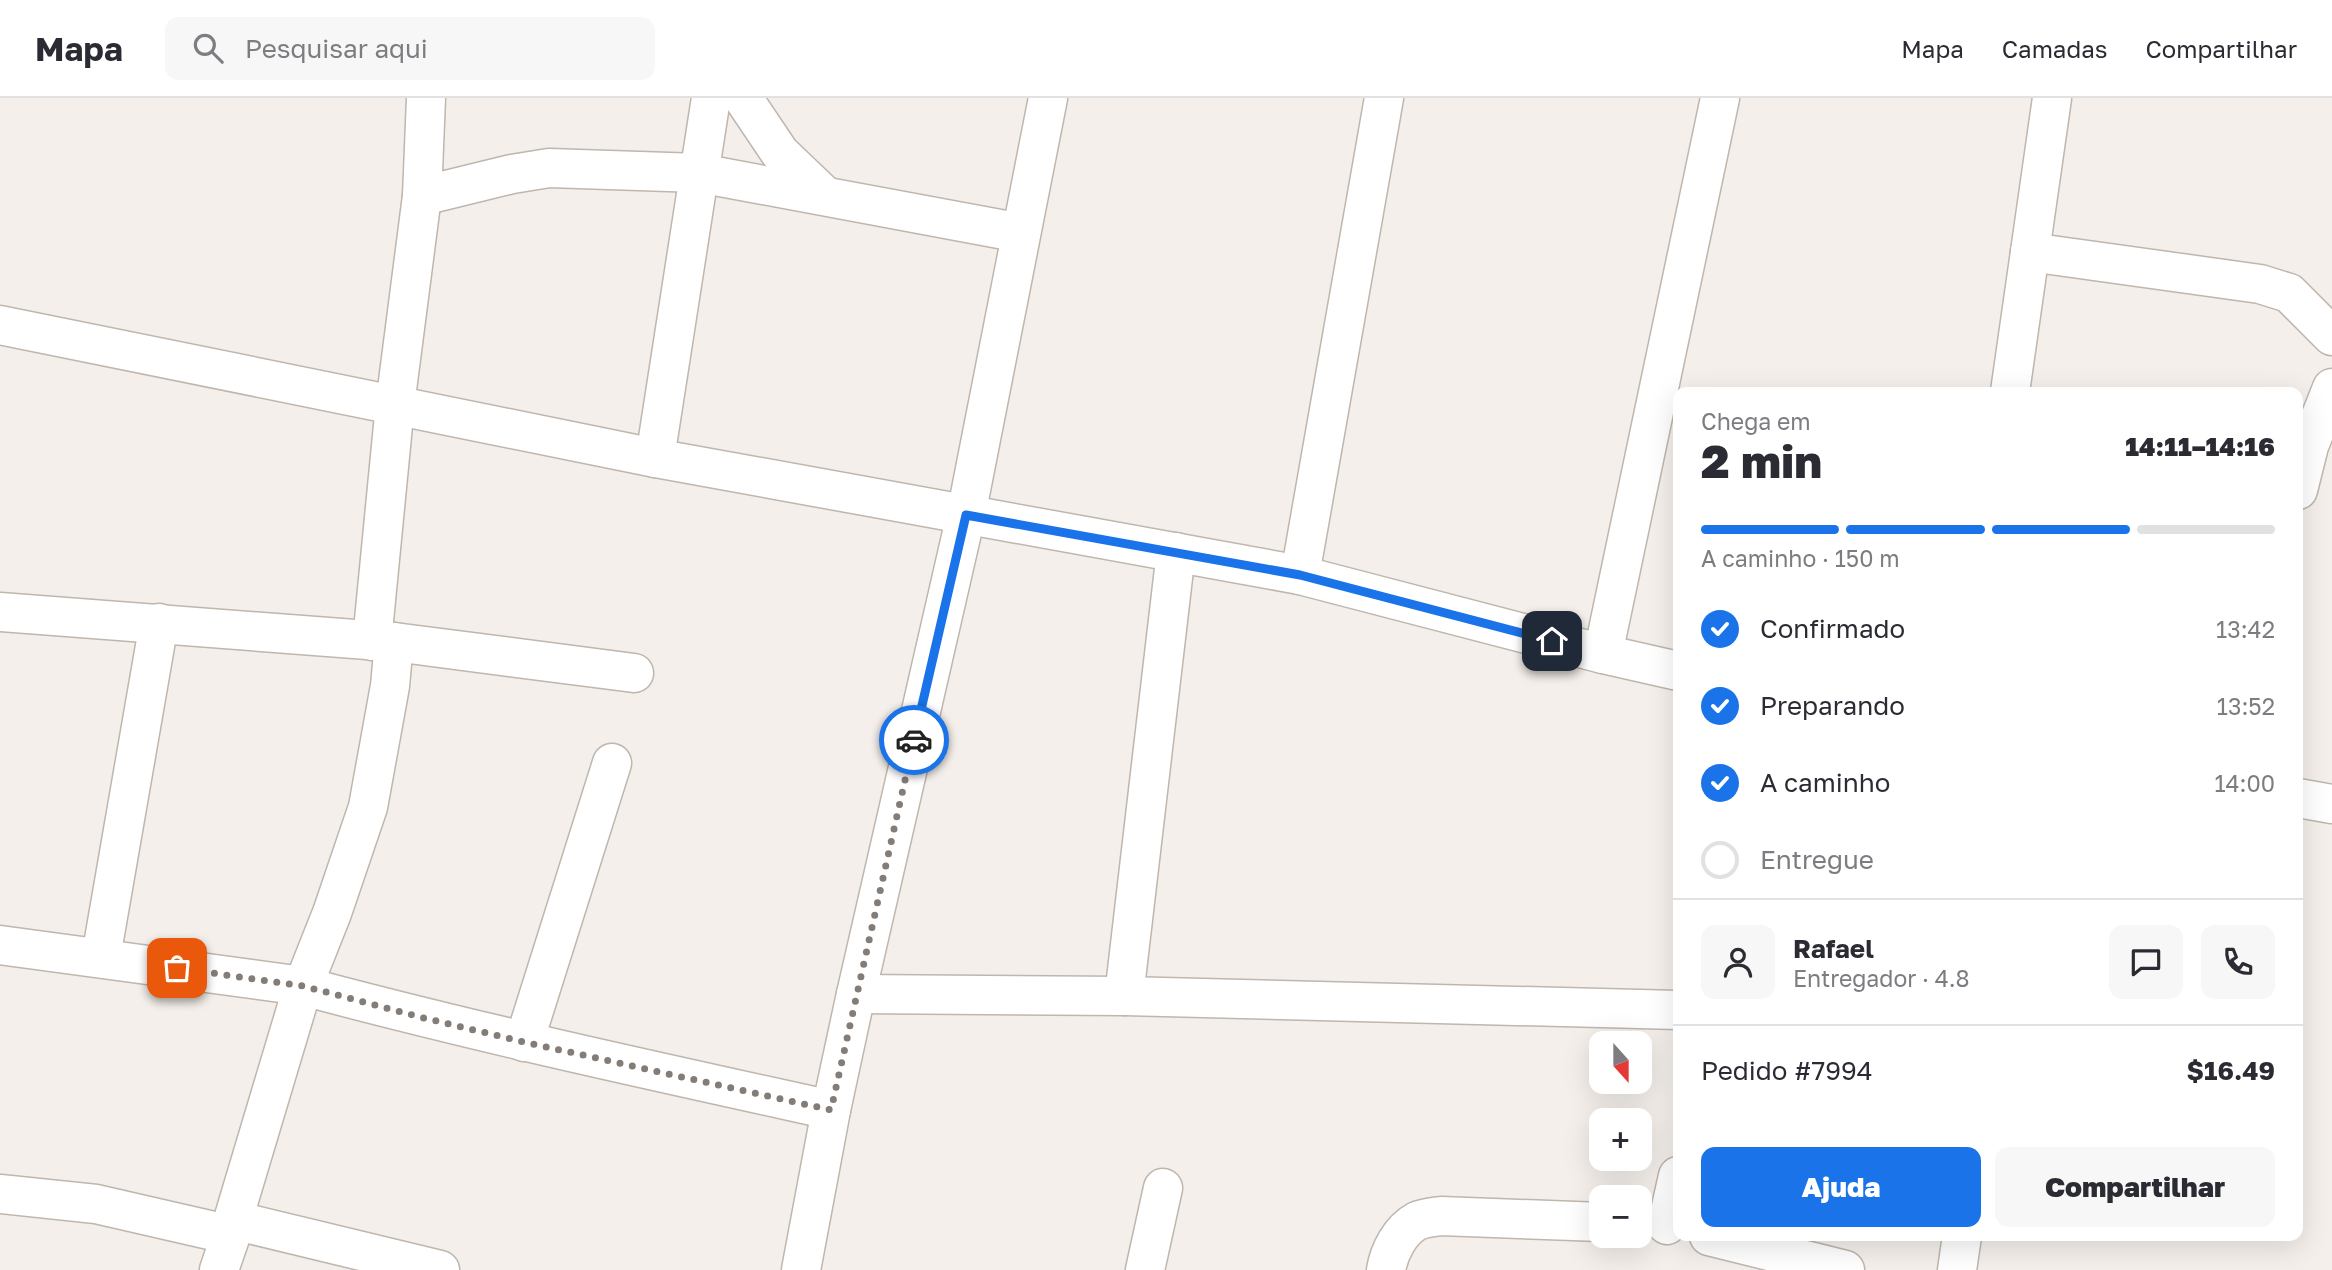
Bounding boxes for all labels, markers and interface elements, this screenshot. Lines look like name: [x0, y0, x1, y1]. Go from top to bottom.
search box: [165, 17, 655, 80]
text: Mapa: [35, 29, 123, 68]
icon: search: [189, 29, 227, 67]
text: Pesquisar aqui: [245, 33, 428, 64]
text: Mapa: [1901, 34, 1964, 63]
text: Camadas: [2002, 34, 2107, 63]
text: Compartilhar: [2145, 34, 2297, 63]
text: Chega em: [1701, 407, 1811, 435]
text: 14:11–14:16: [2125, 431, 2275, 462]
text: 2 min: [1701, 433, 1822, 488]
text: A caminho · 150 m: [1701, 544, 1900, 572]
icon: check: [1701, 610, 1739, 648]
pin: [1522, 611, 1582, 671]
text: Confirmado: [1760, 613, 1905, 644]
text: 13:42: [2216, 615, 2275, 643]
icon: home: [1533, 622, 1571, 660]
icon: check: [1701, 687, 1739, 725]
text: Preparando: [1760, 690, 1905, 721]
text: 13:52: [2217, 692, 2275, 720]
courier: [879, 705, 949, 775]
icon: car: [895, 721, 933, 759]
icon: check: [1701, 764, 1739, 802]
text: A caminho: [1760, 767, 1890, 798]
text: 14:00: [2214, 769, 2275, 797]
text: Entregue: [1760, 844, 1874, 875]
button: person: [1701, 925, 1775, 999]
button: chat: [2109, 925, 2183, 999]
button: phone: [2201, 925, 2275, 999]
text: Rafael: [1793, 933, 1874, 964]
pin: [147, 938, 207, 998]
icon: bag: [158, 949, 196, 987]
text: Entregador · 4.8: [1793, 964, 1970, 992]
north arrow: [1589, 1031, 1652, 1094]
map controls: [1589, 1031, 1652, 1248]
text: Pedido #7994: [1701, 1055, 1873, 1086]
text: $16.49: [2187, 1055, 2275, 1086]
button: +: [1589, 1108, 1652, 1171]
button: Ajuda: [1701, 1147, 1981, 1227]
button: Compartilhar: [1995, 1147, 2275, 1227]
button: −: [1589, 1185, 1652, 1248]

